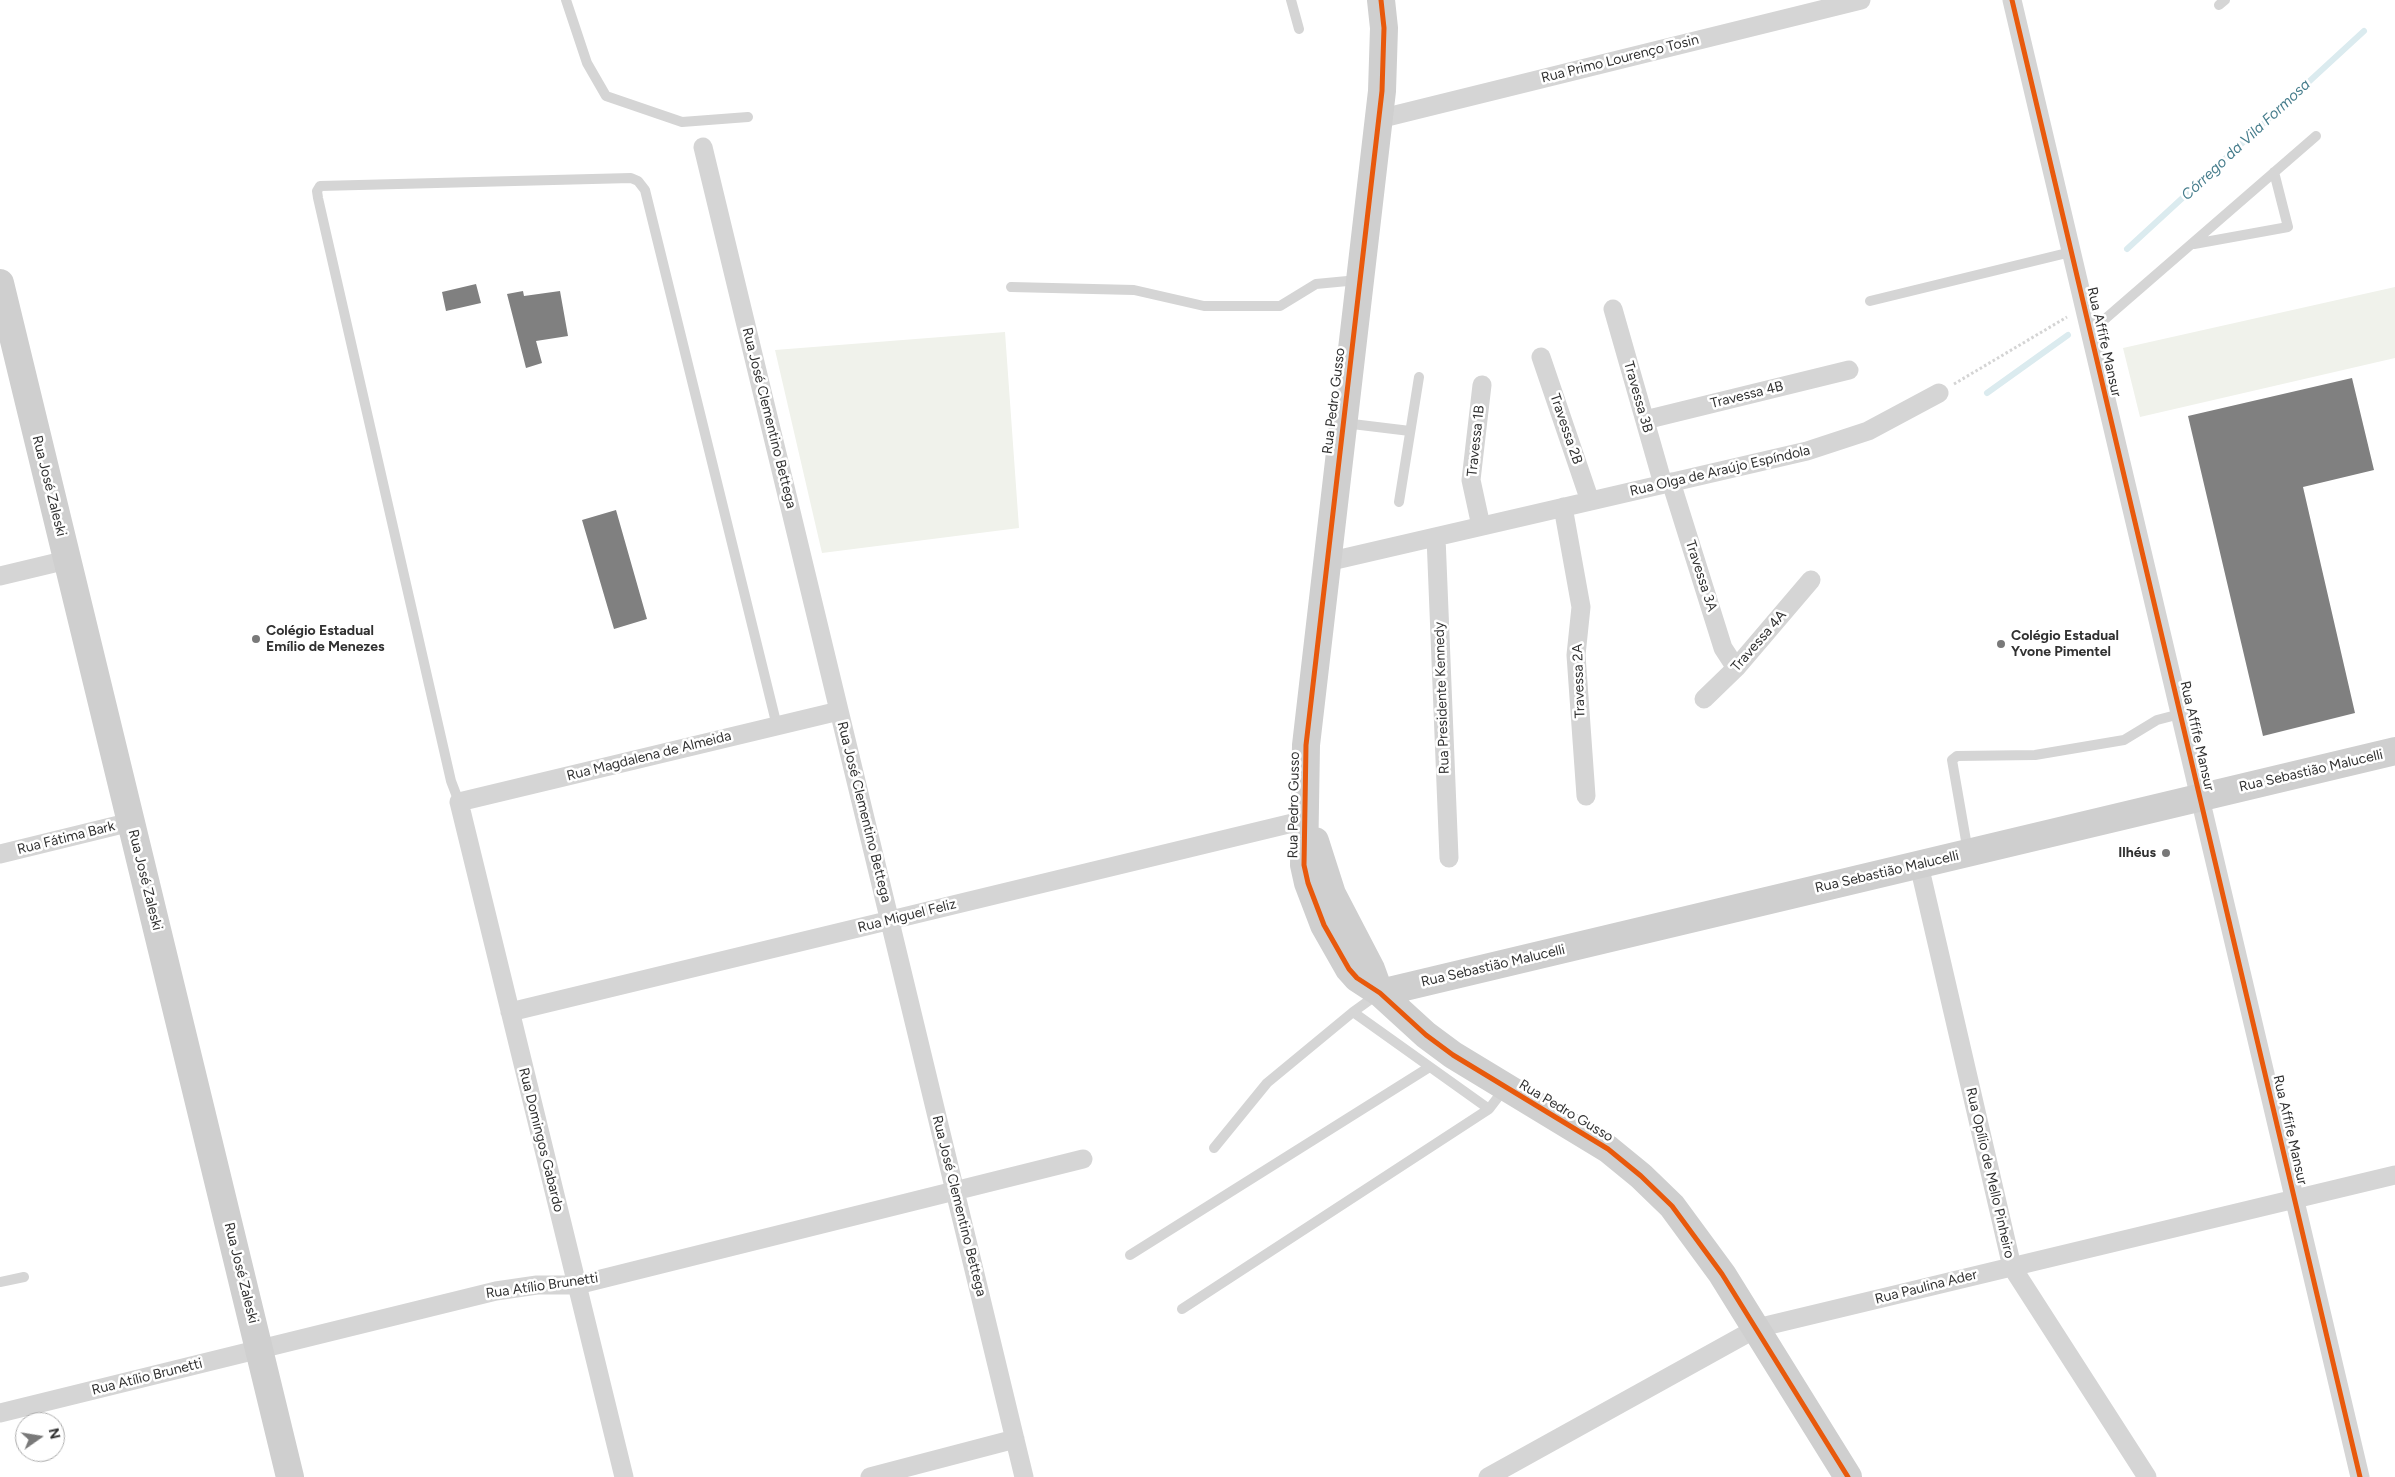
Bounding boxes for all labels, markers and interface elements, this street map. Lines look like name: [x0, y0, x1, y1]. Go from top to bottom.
street label: Rua Primo Lourenço Tosin: [1539, 31, 1701, 87]
water label: Córrego da Vila Formosa: [2178, 76, 2314, 204]
street label: Rua Affife Mansur: [2083, 285, 2125, 399]
street label: Rua José Clementino Bettega: [738, 326, 800, 510]
street label: Rua Pedro Gusso: [1319, 347, 1349, 455]
street label: Travessa 3B: [1620, 359, 1656, 435]
street label: Travessa 4B: [1709, 378, 1785, 412]
street label: Travessa 2B: [1546, 391, 1586, 467]
street label: Travessa 1B: [1464, 405, 1488, 477]
street label: Rua José Zaleski: [28, 434, 70, 538]
street label: Rua Olga de Araújo Espíndola: [1628, 442, 1812, 500]
street label: Travessa 3A: [1682, 538, 1720, 614]
street label: Travessa 4A: [1728, 607, 1790, 675]
street label: Rua Presidente Kennedy: [1431, 622, 1453, 774]
place label: Colégio Estadual Emílio de Menezes: [266, 623, 385, 656]
place label: Colégio Estadual Yvone Pimentel: [2011, 628, 2119, 660]
marker: Colégio Estadual Emílio de Menezes: [250, 633, 262, 645]
marker: Colégio Estadual Yvone Pimentel: [1995, 638, 2007, 650]
street label: Travessa 2A: [1569, 643, 1589, 719]
street label: Rua Affife Mansur: [2176, 679, 2218, 793]
street label: Rua José Clementino Bettega: [833, 720, 895, 904]
street label: Rua Magdalena de Almeida: [565, 727, 733, 785]
street label: Rua Sebastião Malucelli: [2237, 746, 2385, 796]
street label: Rua Pedro Gusso: [1285, 751, 1303, 859]
street label: Rua Fátima Bark: [15, 818, 117, 858]
street label: Rua José Zaleski: [124, 828, 166, 932]
place label: Ilhéus: [2118, 845, 2156, 861]
street label: Rua Sebastião Malucelli: [1813, 847, 1961, 897]
marker: Ilhéus: [2160, 847, 2172, 859]
street label: Rua Miguel Feliz: [856, 896, 958, 936]
street label: Rua Sebastião Malucelli: [1419, 941, 1567, 991]
street label: Rua Domingos Gabardo: [515, 1066, 567, 1214]
street label: Rua Affife Mansur: [2269, 1073, 2311, 1187]
street label: Rua Pedro Gusso: [1516, 1076, 1616, 1146]
street label: Rua Opílio de Mello Pinheiro: [1962, 1086, 2018, 1260]
street label: Rua José Clementino Bettega: [928, 1114, 990, 1298]
street label: Rua José Zaleski: [220, 1221, 262, 1325]
street label: Rua Paulina Ader: [1873, 1266, 1979, 1308]
street label: Rua Atílio Brunetti: [485, 1270, 599, 1302]
street label: Rua Atílio Brunetti: [90, 1355, 204, 1399]
north arrow: [15, 1412, 65, 1462]
text: N: [45, 1427, 64, 1441]

